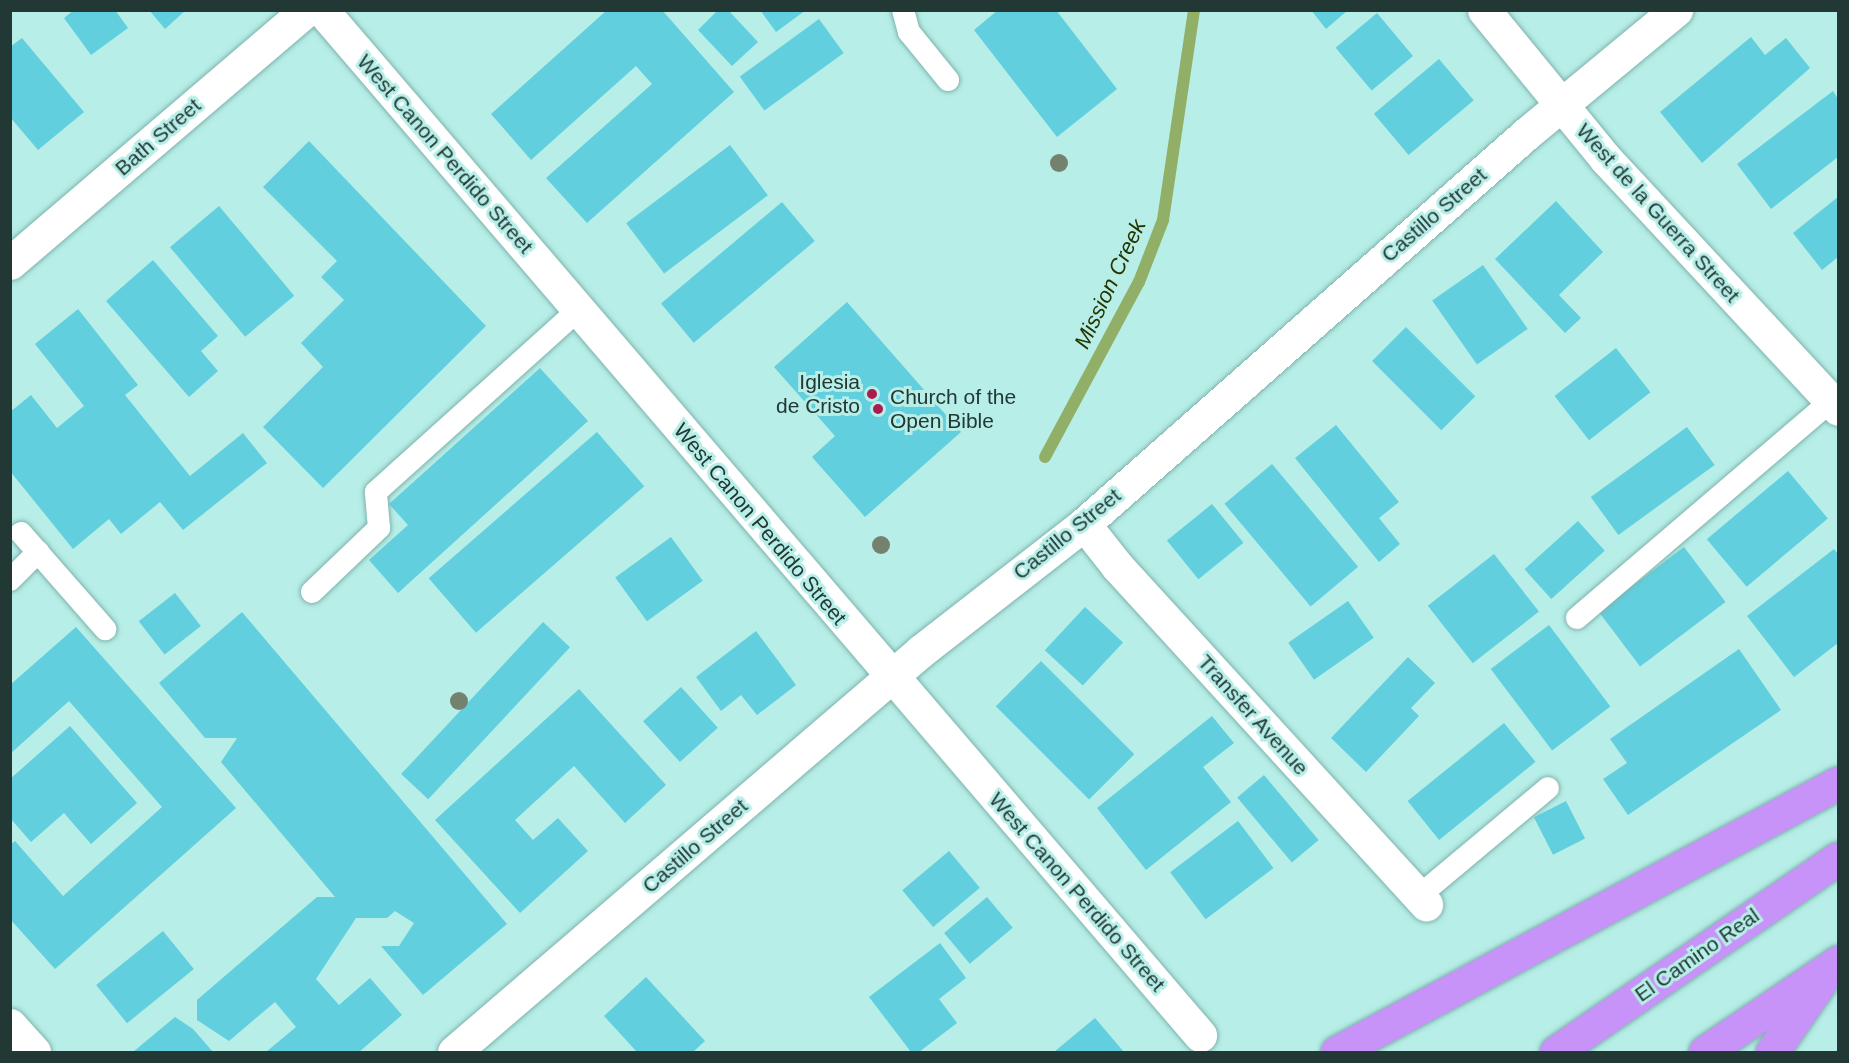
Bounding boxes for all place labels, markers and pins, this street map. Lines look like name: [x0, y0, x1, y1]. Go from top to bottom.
place label: Iglesia de Cristo: [776, 369, 860, 419]
place label: Church of the Open Bible: [890, 384, 1016, 434]
marker: Iglesia de Cristo: [865, 387, 879, 401]
marker: Church of the Open Bible: [871, 402, 885, 416]

